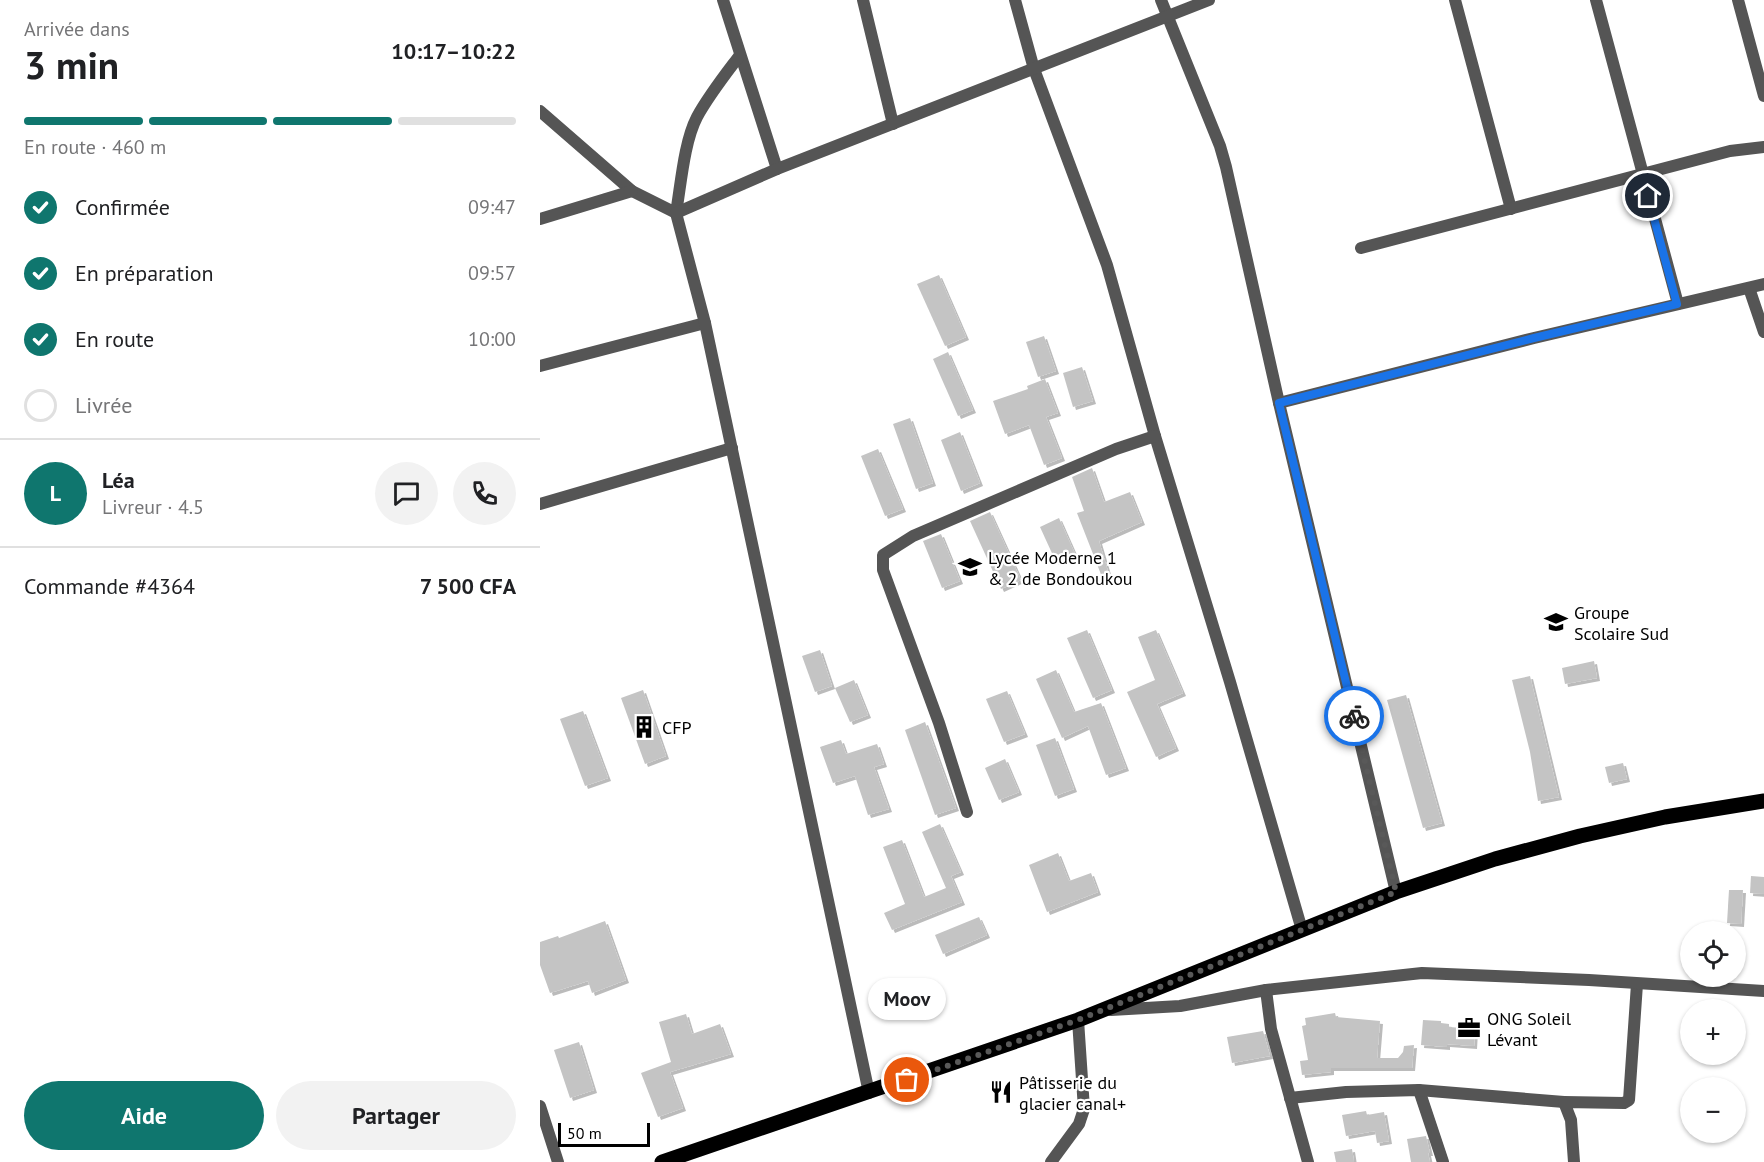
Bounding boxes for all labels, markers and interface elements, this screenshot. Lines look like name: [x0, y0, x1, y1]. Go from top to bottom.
text: Arrivée dans: [24, 16, 130, 42]
text: 10:17–10:22: [391, 37, 516, 65]
text: 3 min: [24, 39, 119, 90]
text: En route · 460 m: [24, 134, 166, 160]
pin: [1622, 170, 1673, 221]
icon: home: [1631, 179, 1664, 212]
icon: check: [24, 191, 57, 224]
text: Confirmée: [75, 193, 170, 221]
text: 09:47: [468, 194, 516, 220]
icon: check: [24, 257, 57, 290]
text: En préparation: [75, 259, 214, 287]
text: 09:57: [468, 260, 516, 286]
icon: check: [24, 323, 57, 356]
text: En route: [75, 325, 154, 353]
text: 10:00: [468, 326, 516, 352]
text: Livrée: [75, 391, 132, 419]
button: chat: [375, 462, 438, 525]
button: phone: [453, 462, 516, 525]
text: Léa: [102, 466, 135, 494]
text: L: [50, 479, 61, 507]
text: Livreur · 4.5: [102, 494, 204, 520]
place label: Lycée Moderne 1 & 2 de Bondoukou: [988, 546, 1133, 590]
school or university icon: Lycée Moderne 1 & 2 de Bondoukou: [957, 554, 983, 580]
text: Commande #4364: [24, 572, 195, 600]
text: 7 500 CFA: [420, 572, 516, 600]
place label: Groupe Scolaire Sud: [1574, 601, 1669, 645]
school or university icon: Groupe Scolaire Sud: [1543, 609, 1569, 635]
courier: [1324, 686, 1384, 746]
icon: bike: [1338, 700, 1371, 733]
building icon: CFP: [631, 714, 657, 740]
place label: CFP: [662, 716, 692, 739]
map controls: [1680, 921, 1746, 1143]
button: locate: [1680, 921, 1746, 987]
callout: Moov: [868, 978, 946, 1020]
text: Moov: [884, 986, 930, 1012]
button: +: [1680, 999, 1746, 1065]
place label: ONG Soleil Lévant: [1487, 1007, 1572, 1051]
office icon: ONG Soleil Lévant: [1456, 1015, 1482, 1041]
pin: [881, 1054, 932, 1105]
icon: bag: [890, 1063, 923, 1096]
place label: Pâtisserie du glacier canal+: [1019, 1071, 1126, 1115]
button: −: [1680, 1077, 1746, 1143]
restaurant icon: Pâtisserie du glacier canal+: [988, 1079, 1014, 1105]
button: Aide: [24, 1081, 264, 1150]
button: Partager: [276, 1081, 516, 1150]
scale bar: [558, 1120, 650, 1148]
text: 50 m: [567, 1123, 602, 1143]

